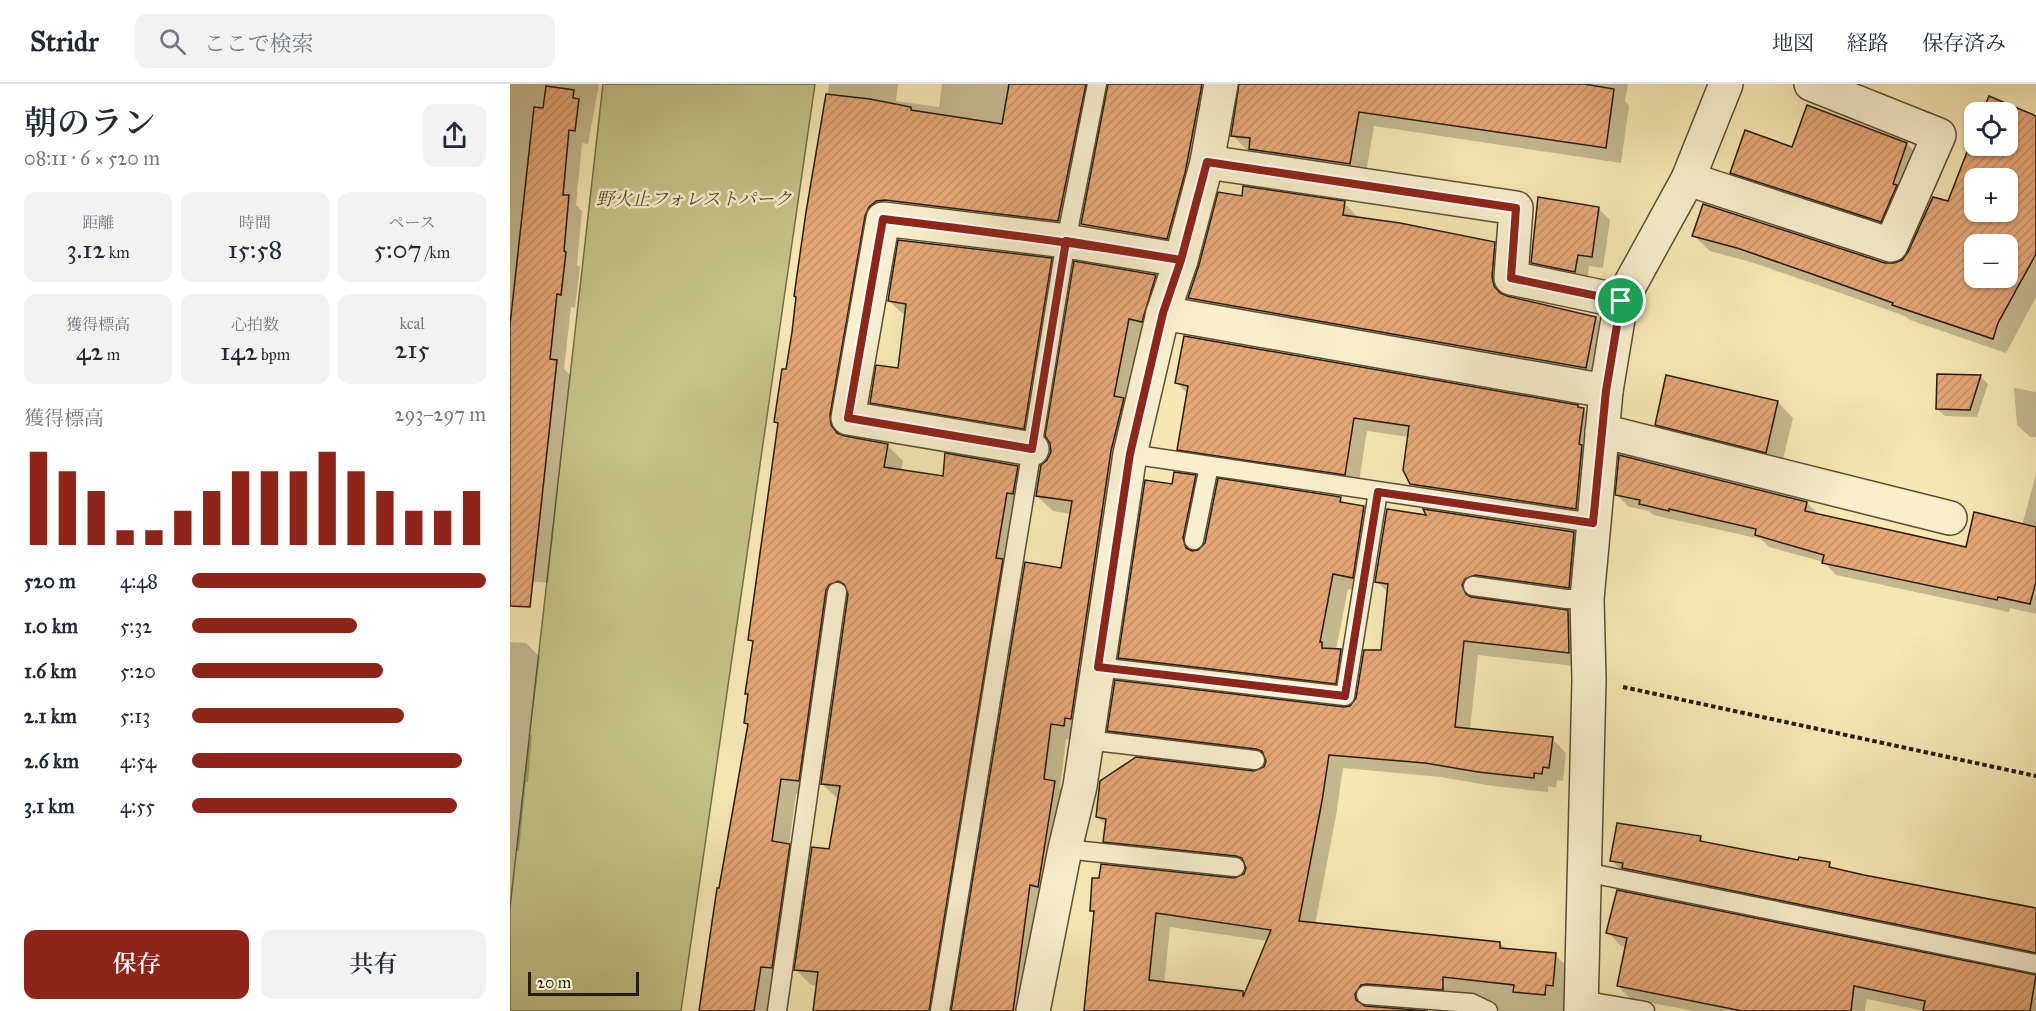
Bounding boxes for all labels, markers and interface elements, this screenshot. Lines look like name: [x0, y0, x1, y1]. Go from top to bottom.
search box: [135, 14, 555, 68]
text: Stridr: [30, 24, 99, 59]
icon: search: [156, 25, 189, 58]
text: ここで検索: [204, 30, 314, 57]
text: 地図: [1772, 30, 1814, 56]
text: 経路: [1847, 30, 1889, 56]
text: 保存済み: [1922, 30, 2006, 56]
map controls: [1964, 102, 2018, 288]
button: locate: [1964, 102, 2018, 156]
text: 朝のラン: [24, 103, 156, 143]
button: share: [423, 104, 486, 167]
text: 08:11 · 6 × 520 m: [24, 146, 160, 170]
button: +: [1964, 168, 2018, 222]
park label: 野火止フォレストパーク: [596, 188, 792, 210]
text: 距離: [82, 213, 114, 232]
text: 時間: [239, 213, 271, 232]
text: ペース: [388, 213, 436, 232]
text: 3.12: [66, 233, 105, 265]
text: 15:58: [228, 233, 282, 265]
text: 5:07: [374, 233, 422, 265]
button: −: [1964, 234, 2018, 288]
text: km: [105, 243, 130, 262]
text: /km: [422, 243, 450, 262]
pin: [1595, 275, 1646, 326]
icon: arrive: [1604, 284, 1637, 317]
text: kcal: [399, 314, 425, 333]
text: 獲得標高: [66, 315, 130, 334]
text: 心拍数: [231, 315, 279, 334]
text: 215: [395, 333, 430, 365]
text: 42: [76, 335, 103, 367]
text: 142: [220, 335, 257, 367]
text: m: [103, 345, 120, 364]
text: bpm: [257, 345, 290, 364]
text: 293–297 m: [395, 402, 486, 426]
text: 獲得標高: [24, 406, 104, 430]
text: 520 m: [24, 569, 76, 593]
text: 4:48: [120, 569, 158, 593]
text: 1.0 km: [24, 614, 78, 638]
text: 5:32: [120, 614, 152, 638]
text: 1.6 km: [24, 659, 77, 683]
text: 5:20: [120, 659, 156, 683]
text: 2.1 km: [24, 704, 77, 728]
text: 5:13: [120, 704, 150, 728]
text: 2.6 km: [24, 749, 79, 773]
text: 4:54: [120, 749, 156, 773]
text: 3.1 km: [24, 794, 74, 818]
text: 4:55: [120, 794, 155, 818]
button: 保存: [24, 930, 249, 999]
button: 共有: [261, 930, 486, 999]
scale bar: [528, 969, 639, 996]
text: 20 m: [537, 973, 571, 992]

